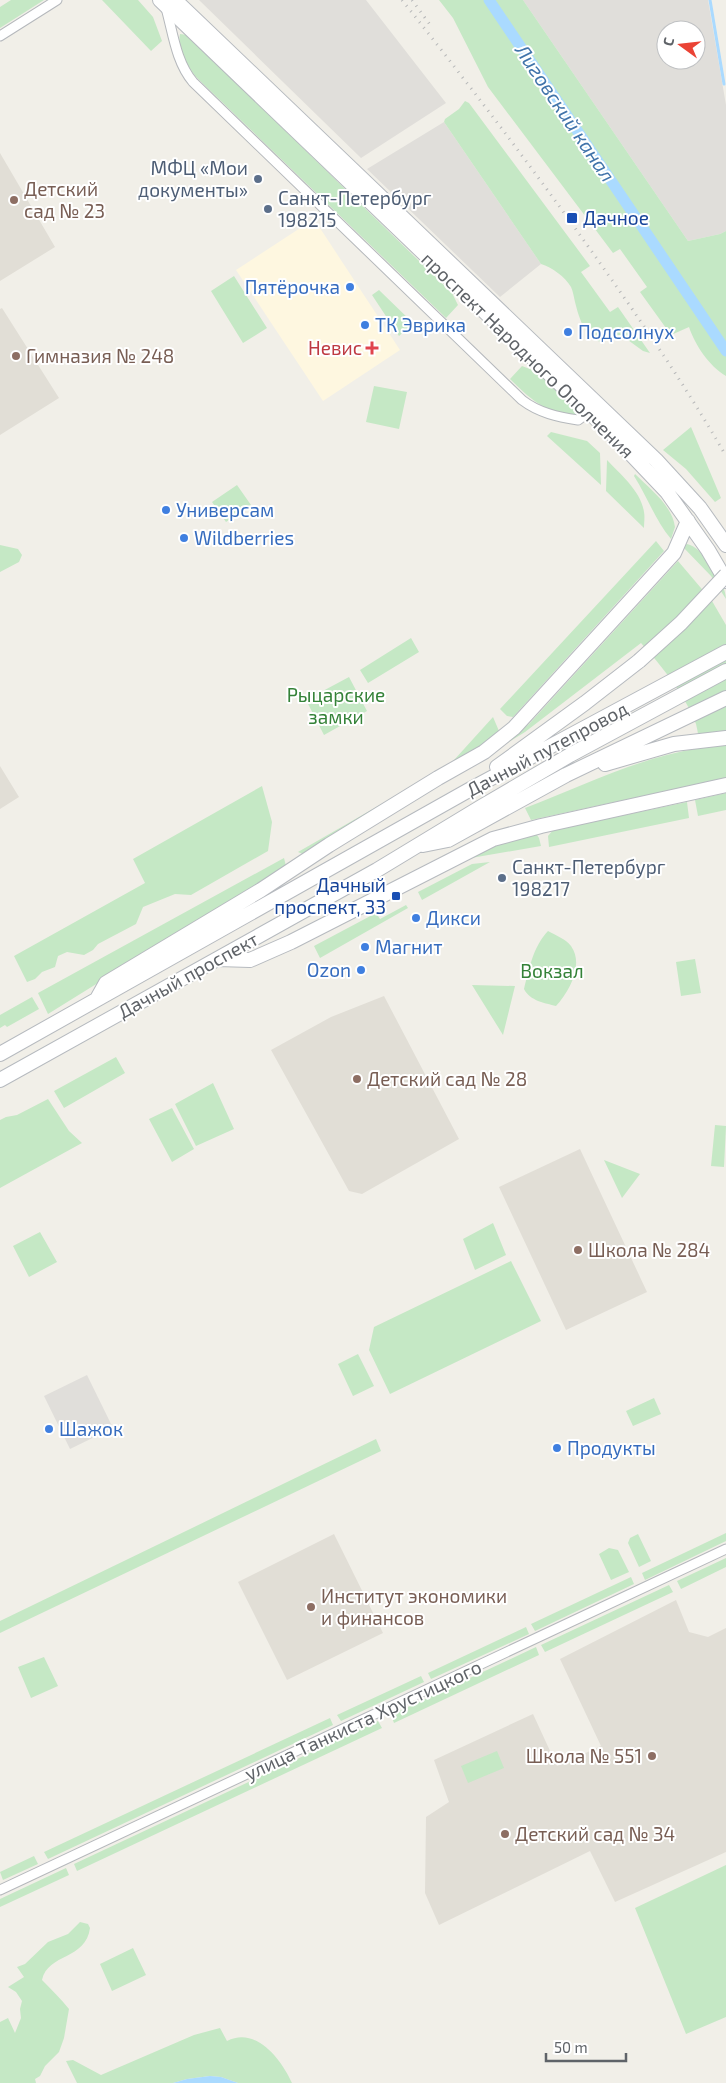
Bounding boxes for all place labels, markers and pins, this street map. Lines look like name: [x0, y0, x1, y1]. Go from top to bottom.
place label: МФЦ «Мои документы»: [138, 156, 248, 202]
marker: МФЦ «Мои документы»: [252, 173, 264, 185]
place label: Детский сад № 23: [24, 177, 105, 222]
place label: Санкт-Петербург 198215: [278, 186, 432, 231]
marker: Детский сад № 23: [8, 194, 20, 206]
marker: Санкт-Петербург 198215: [262, 203, 274, 215]
place label: Дачное: [583, 206, 649, 229]
marker: Дачное: [565, 211, 579, 225]
place label: Пятёрочка: [245, 275, 340, 298]
marker: Пятёрочка: [344, 281, 356, 293]
place label: ТК Эврика: [375, 313, 466, 336]
marker: ТК Эврика: [359, 319, 371, 331]
place label: Подсолнух: [578, 320, 674, 344]
marker: Подсолнух: [562, 326, 574, 338]
place label: Невис: [308, 336, 362, 359]
marker: Невис: [366, 342, 378, 354]
place label: Гимназия № 248: [26, 344, 174, 367]
marker: Гимназия № 248: [10, 350, 22, 362]
place label: Универсам: [176, 498, 274, 521]
marker: Универсам: [160, 504, 172, 516]
place label: Wildberries: [194, 526, 294, 549]
marker: Wildberries: [178, 532, 190, 544]
place label: Санкт-Петербург 198217: [512, 855, 666, 900]
marker: Санкт-Петербург 198217: [496, 872, 508, 884]
place label: Дачный проспект, 33: [274, 873, 386, 918]
marker: Дачный проспект, 33: [390, 890, 402, 902]
place label: Дикси: [426, 906, 481, 929]
marker: Дикси: [410, 912, 422, 924]
place label: Магнит: [375, 935, 442, 958]
marker: Магнит: [359, 941, 371, 953]
place label: Ozon: [307, 958, 351, 981]
marker: Ozon: [355, 964, 367, 976]
place label: Детский сад № 28: [367, 1067, 527, 1090]
marker: Детский сад № 28: [351, 1073, 363, 1085]
place label: Школа № 284: [588, 1238, 710, 1261]
marker: Школа № 284: [572, 1244, 584, 1256]
place label: Шажок: [59, 1417, 123, 1440]
marker: Шажок: [43, 1423, 55, 1435]
place label: Продукты: [567, 1436, 656, 1460]
marker: Продукты: [551, 1442, 563, 1454]
place label: Институт экономики и финансов: [321, 1584, 507, 1629]
marker: Институт экономики и финансов: [305, 1601, 317, 1613]
place label: Школа № 551: [526, 1744, 642, 1767]
marker: Школа № 551: [646, 1750, 658, 1762]
place label: Детский сад № 34: [515, 1822, 675, 1845]
marker: Детский сад № 34: [499, 1828, 511, 1840]

